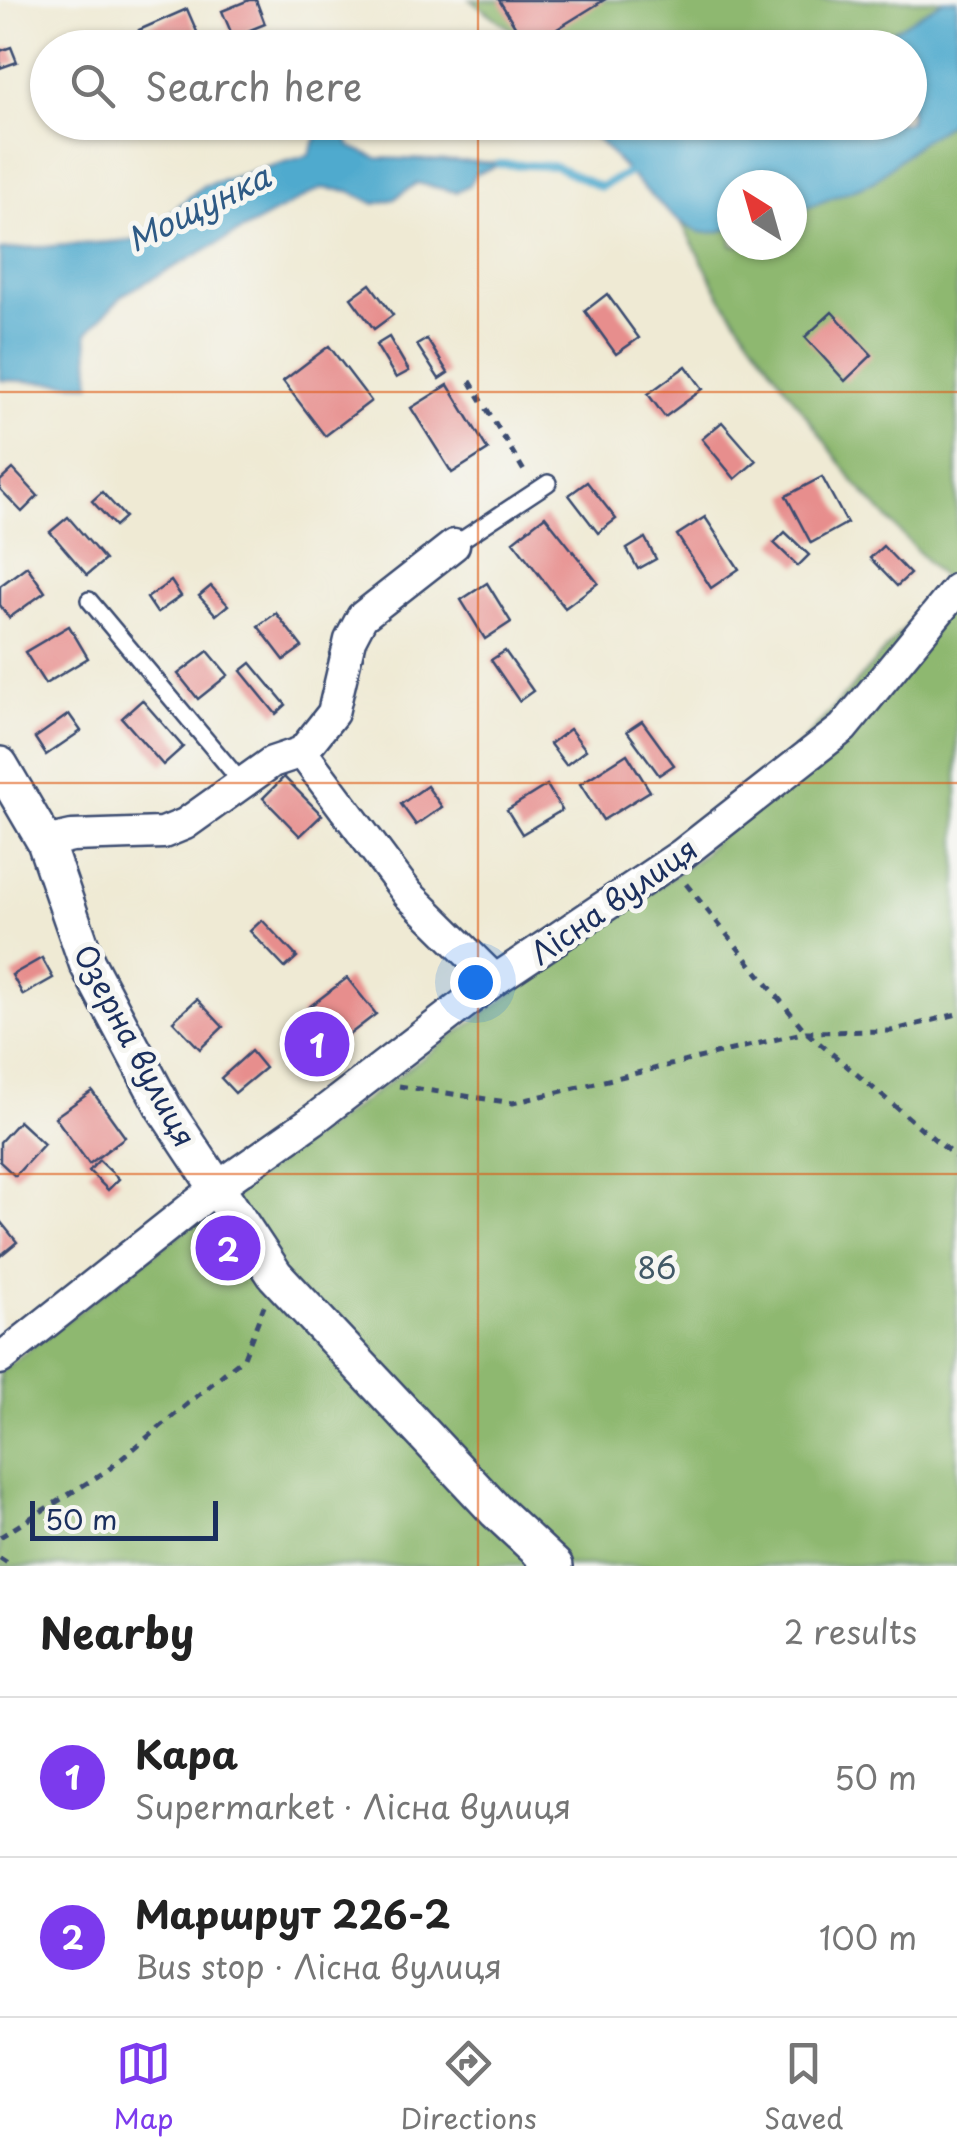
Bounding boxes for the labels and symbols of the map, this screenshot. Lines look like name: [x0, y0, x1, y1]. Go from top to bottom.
water label: Мощунка: [118, 151, 279, 262]
north arrow: [717, 170, 807, 260]
street label: Лісна вулиця: [520, 826, 706, 974]
street label: Озерна вулиця: [64, 936, 208, 1154]
your location: [450, 957, 501, 1008]
pin: 1: [284, 1006, 350, 1082]
pin: 2: [196, 1210, 260, 1286]
park label: 86: [638, 1244, 676, 1289]
scale bar: [30, 1496, 218, 1540]

